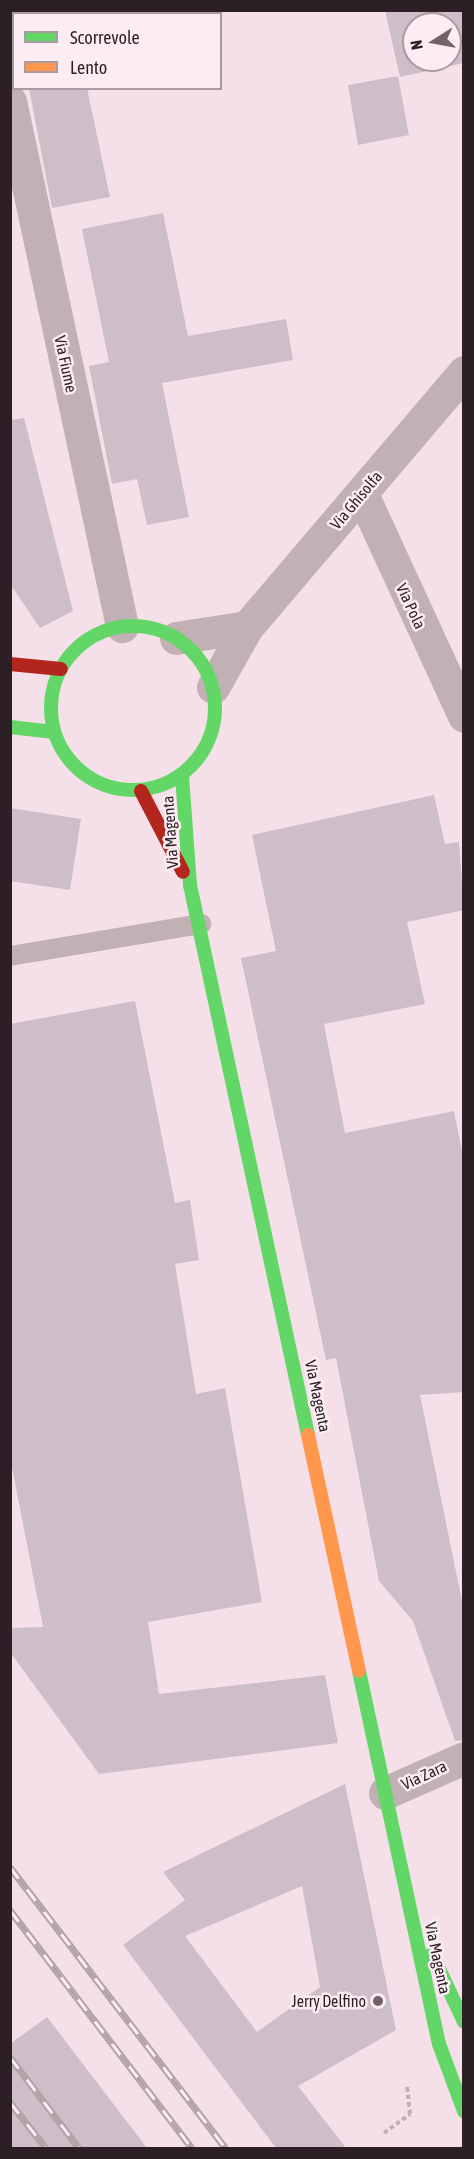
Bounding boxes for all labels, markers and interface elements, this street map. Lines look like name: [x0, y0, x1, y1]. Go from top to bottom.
legend: [12, 12, 222, 90]
north arrow: [402, 12, 462, 72]
text: Scorrevole: [70, 27, 140, 48]
text: N: [407, 39, 426, 51]
text: Lento: [70, 57, 107, 78]
street label: Via Fiume: [51, 334, 81, 394]
street label: Via Ghisolfa: [326, 467, 386, 533]
street label: Via Pola: [392, 580, 430, 632]
street label: Via Magenta: [158, 795, 182, 869]
street label: Via Magenta: [301, 1358, 335, 1434]
street label: Via Zara: [398, 1756, 450, 1794]
street label: Via Magenta: [421, 1920, 455, 1996]
place label: Jerry Delfino: [292, 1991, 366, 2011]
marker: Jerry Delfino: [371, 1994, 385, 2008]

